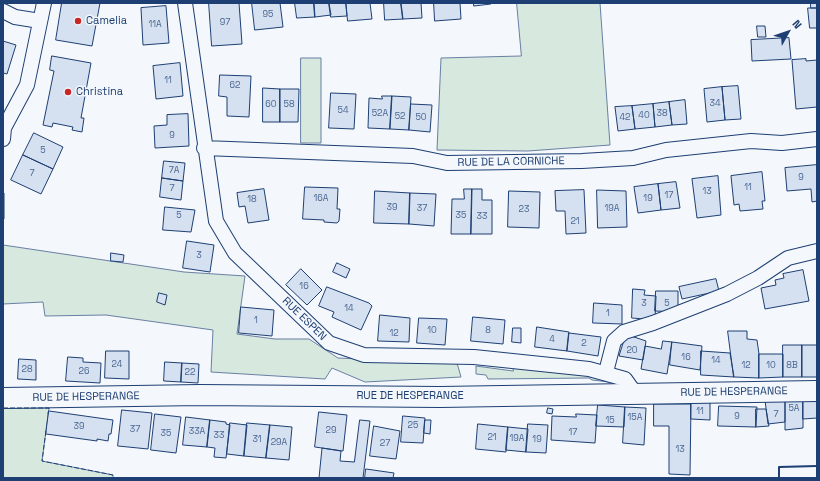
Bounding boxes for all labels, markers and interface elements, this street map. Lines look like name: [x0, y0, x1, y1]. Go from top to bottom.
house number: 95: [263, 10, 273, 20]
north arrow: [768, 12, 808, 52]
place label: Camelia: [86, 14, 127, 28]
marker: Camelia: [73, 16, 83, 26]
text: N: [789, 17, 805, 32]
house number: 97: [220, 18, 230, 28]
house number: 11A: [148, 20, 162, 30]
house number: 11: [164, 76, 172, 86]
house number: 62: [230, 81, 240, 91]
place label: Christina: [76, 85, 123, 99]
marker: Christina: [63, 87, 73, 97]
house number: 34: [709, 99, 721, 109]
house number: 60: [265, 100, 277, 110]
house number: 58: [284, 100, 294, 110]
house number: 54: [337, 106, 349, 116]
house number: 52A: [372, 109, 388, 119]
house number: 38: [656, 109, 668, 119]
house number: 40: [638, 111, 650, 121]
house number: 52: [395, 112, 405, 122]
house number: 50: [415, 113, 427, 123]
house number: 42: [619, 113, 631, 123]
house number: 9: [169, 131, 175, 141]
house number: 5: [40, 146, 46, 156]
street label: RUE DE LA CORNICHE: [457, 154, 565, 170]
house number: 7A: [169, 166, 179, 176]
house number: 7: [29, 169, 35, 179]
house number: 9: [798, 173, 804, 183]
house number: 11: [744, 183, 752, 193]
house number: 7: [169, 184, 175, 194]
house number: 13: [702, 187, 712, 197]
house number: 17: [665, 191, 673, 201]
house number: 16A: [314, 194, 328, 204]
house number: 19: [643, 194, 653, 204]
house number: 18: [247, 195, 257, 205]
house number: 39: [387, 203, 397, 213]
house number: 37: [417, 204, 427, 214]
house number: 19A: [605, 204, 619, 214]
house number: 23: [519, 205, 529, 215]
house number: 5: [176, 211, 182, 221]
house number: 35: [456, 211, 466, 221]
house number: 33: [477, 212, 487, 222]
house number: 21: [570, 217, 580, 227]
house number: 3: [196, 251, 202, 261]
house number: 16: [299, 282, 309, 292]
street label: RUE ESPEN: [279, 295, 329, 343]
house number: 3: [641, 299, 647, 309]
house number: 5: [664, 299, 670, 309]
house number: 14: [344, 304, 354, 314]
house number: 1: [606, 309, 610, 319]
house number: 1: [254, 316, 258, 326]
house number: 10: [427, 326, 437, 336]
house number: 8: [485, 326, 491, 336]
house number: 12: [389, 329, 399, 339]
house number: 4: [549, 335, 555, 345]
house number: 2: [581, 339, 587, 349]
house number: 20: [626, 346, 638, 356]
house number: 16: [681, 353, 691, 363]
house number: 14: [711, 356, 721, 366]
house number: 24: [112, 360, 122, 370]
house number: 12: [741, 361, 751, 371]
house number: 10: [766, 361, 776, 371]
house number: 8B: [786, 361, 798, 371]
house number: 28: [21, 365, 33, 375]
house number: 26: [79, 367, 89, 377]
house number: 22: [185, 368, 195, 378]
street label: RUE DE HESPERANGE: [680, 384, 788, 400]
street label: RUE DE HESPERANGE: [32, 389, 140, 405]
street label: RUE DE HESPERANGE: [356, 389, 464, 403]
house number: 5A: [788, 404, 800, 414]
house number: 11: [696, 407, 704, 417]
house number: 7: [773, 410, 779, 420]
house number: 9: [734, 412, 740, 422]
house number: 15A: [628, 413, 642, 423]
house number: 15: [605, 416, 615, 426]
house number: 25: [408, 421, 418, 431]
house number: 39: [74, 422, 84, 432]
house number: 37: [130, 425, 140, 435]
house number: 29: [326, 426, 336, 436]
house number: 33A: [189, 427, 205, 437]
house number: 17: [569, 428, 577, 438]
house number: 35: [161, 429, 171, 439]
house number: 33: [214, 431, 224, 441]
house number: 21: [487, 433, 497, 443]
house number: 19A: [510, 434, 524, 444]
house number: 31: [252, 435, 262, 445]
house number: 19: [532, 435, 542, 445]
house number: 29A: [271, 438, 287, 448]
house number: 27: [380, 439, 390, 449]
house number: 13: [675, 445, 685, 455]

